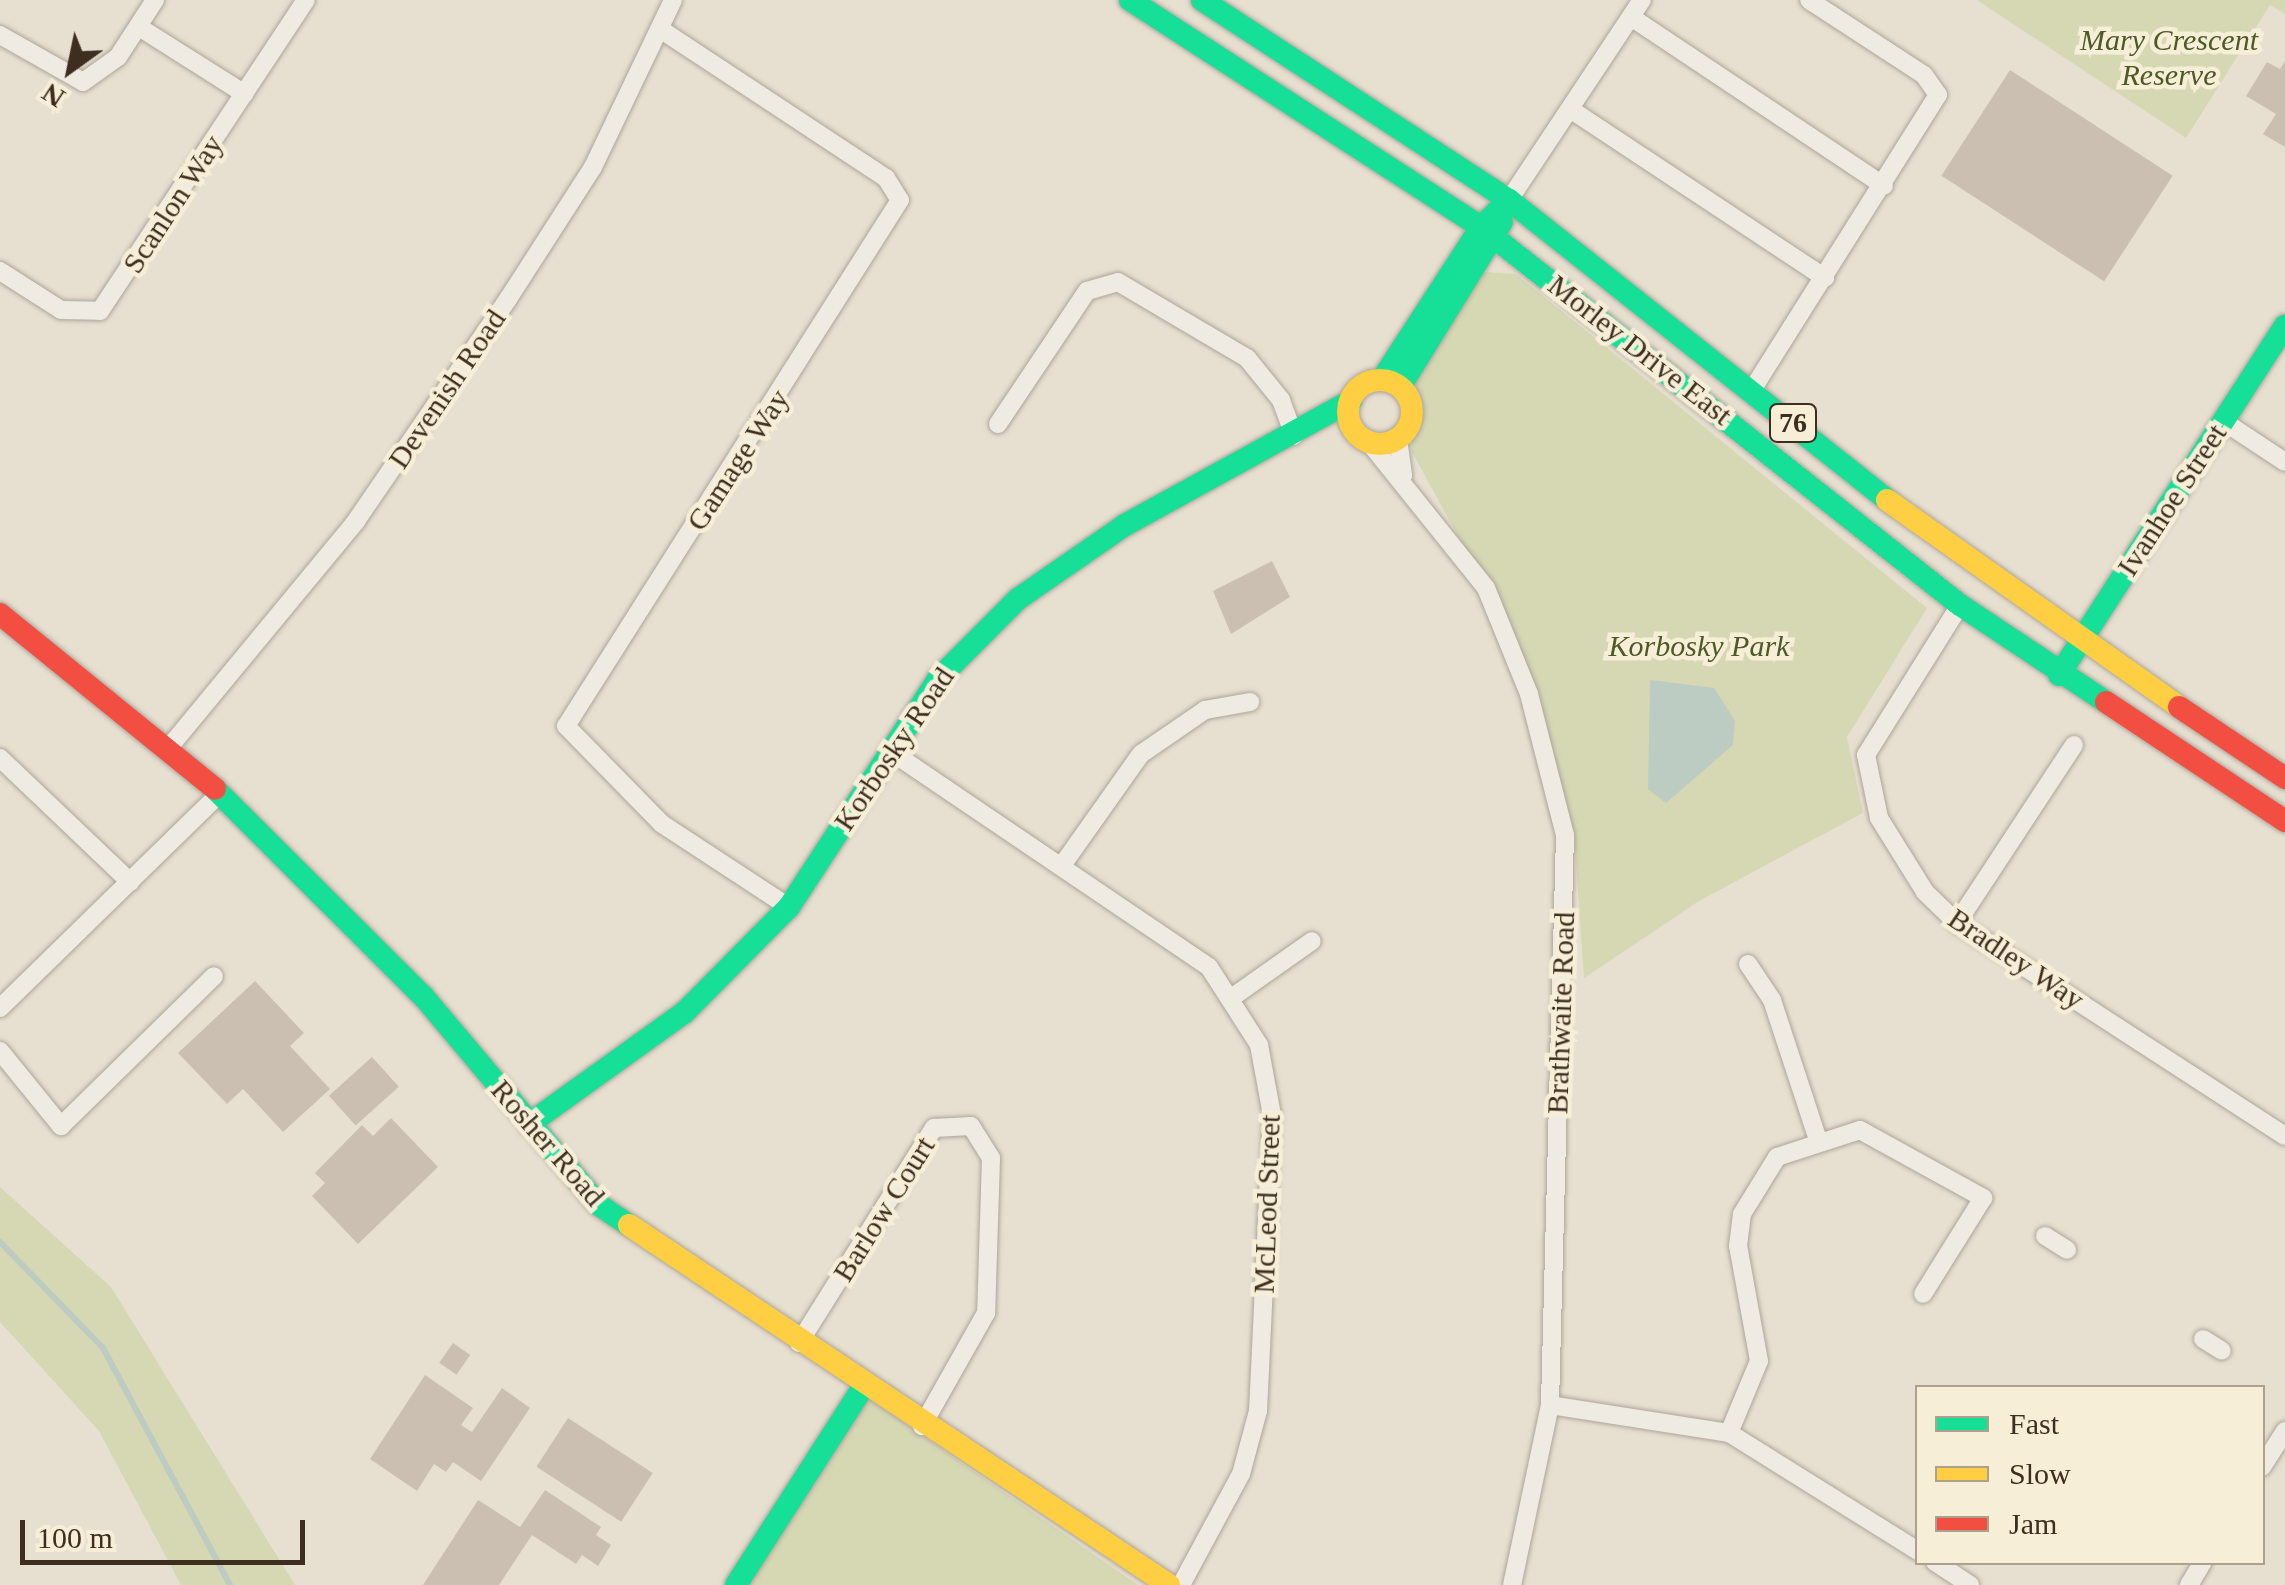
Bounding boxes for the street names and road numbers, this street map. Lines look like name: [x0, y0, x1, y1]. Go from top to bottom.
street label: Scanlon Way: [115, 128, 231, 280]
street label: Morley Drive East: [1541, 267, 1739, 433]
street label: Devenish Road: [381, 303, 513, 475]
street label: Gamage Way: [679, 382, 797, 538]
road number: 76: [1768, 400, 1818, 446]
street label: Ivanhoe Street: [2109, 417, 2235, 583]
street label: Korbosky Road: [826, 661, 962, 837]
street label: Bradley Way: [1941, 900, 2091, 1018]
street label: Brathwaite Road: [1539, 911, 1583, 1115]
street label: Rosher Road: [483, 1072, 613, 1214]
street label: McLeod Street: [1246, 1114, 1288, 1294]
street label: Barlow Court: [825, 1130, 943, 1288]

